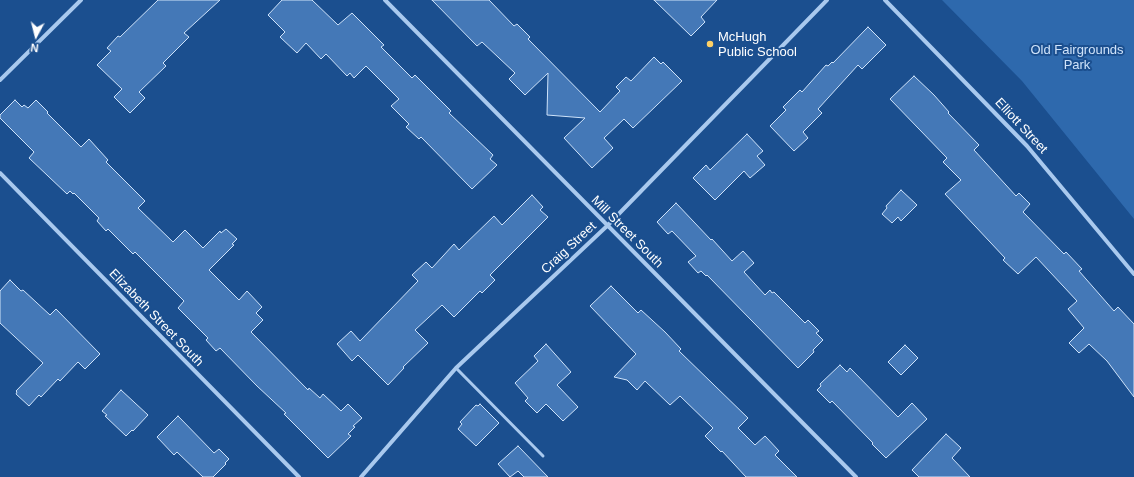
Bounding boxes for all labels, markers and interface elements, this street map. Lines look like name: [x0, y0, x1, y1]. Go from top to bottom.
north arrow: [16, 16, 56, 56]
place label: McHugh Public School: [718, 29, 797, 60]
marker: McHugh Public School: [705, 39, 715, 49]
text: N: [30, 41, 39, 54]
park label: Old Fairgrounds Park: [1030, 42, 1124, 73]
street label: Elliott Street: [991, 95, 1051, 157]
street label: Mill Street South: [588, 193, 666, 271]
street label: Craig Street: [538, 219, 600, 277]
street label: Elizabeth Street South: [105, 266, 207, 370]

